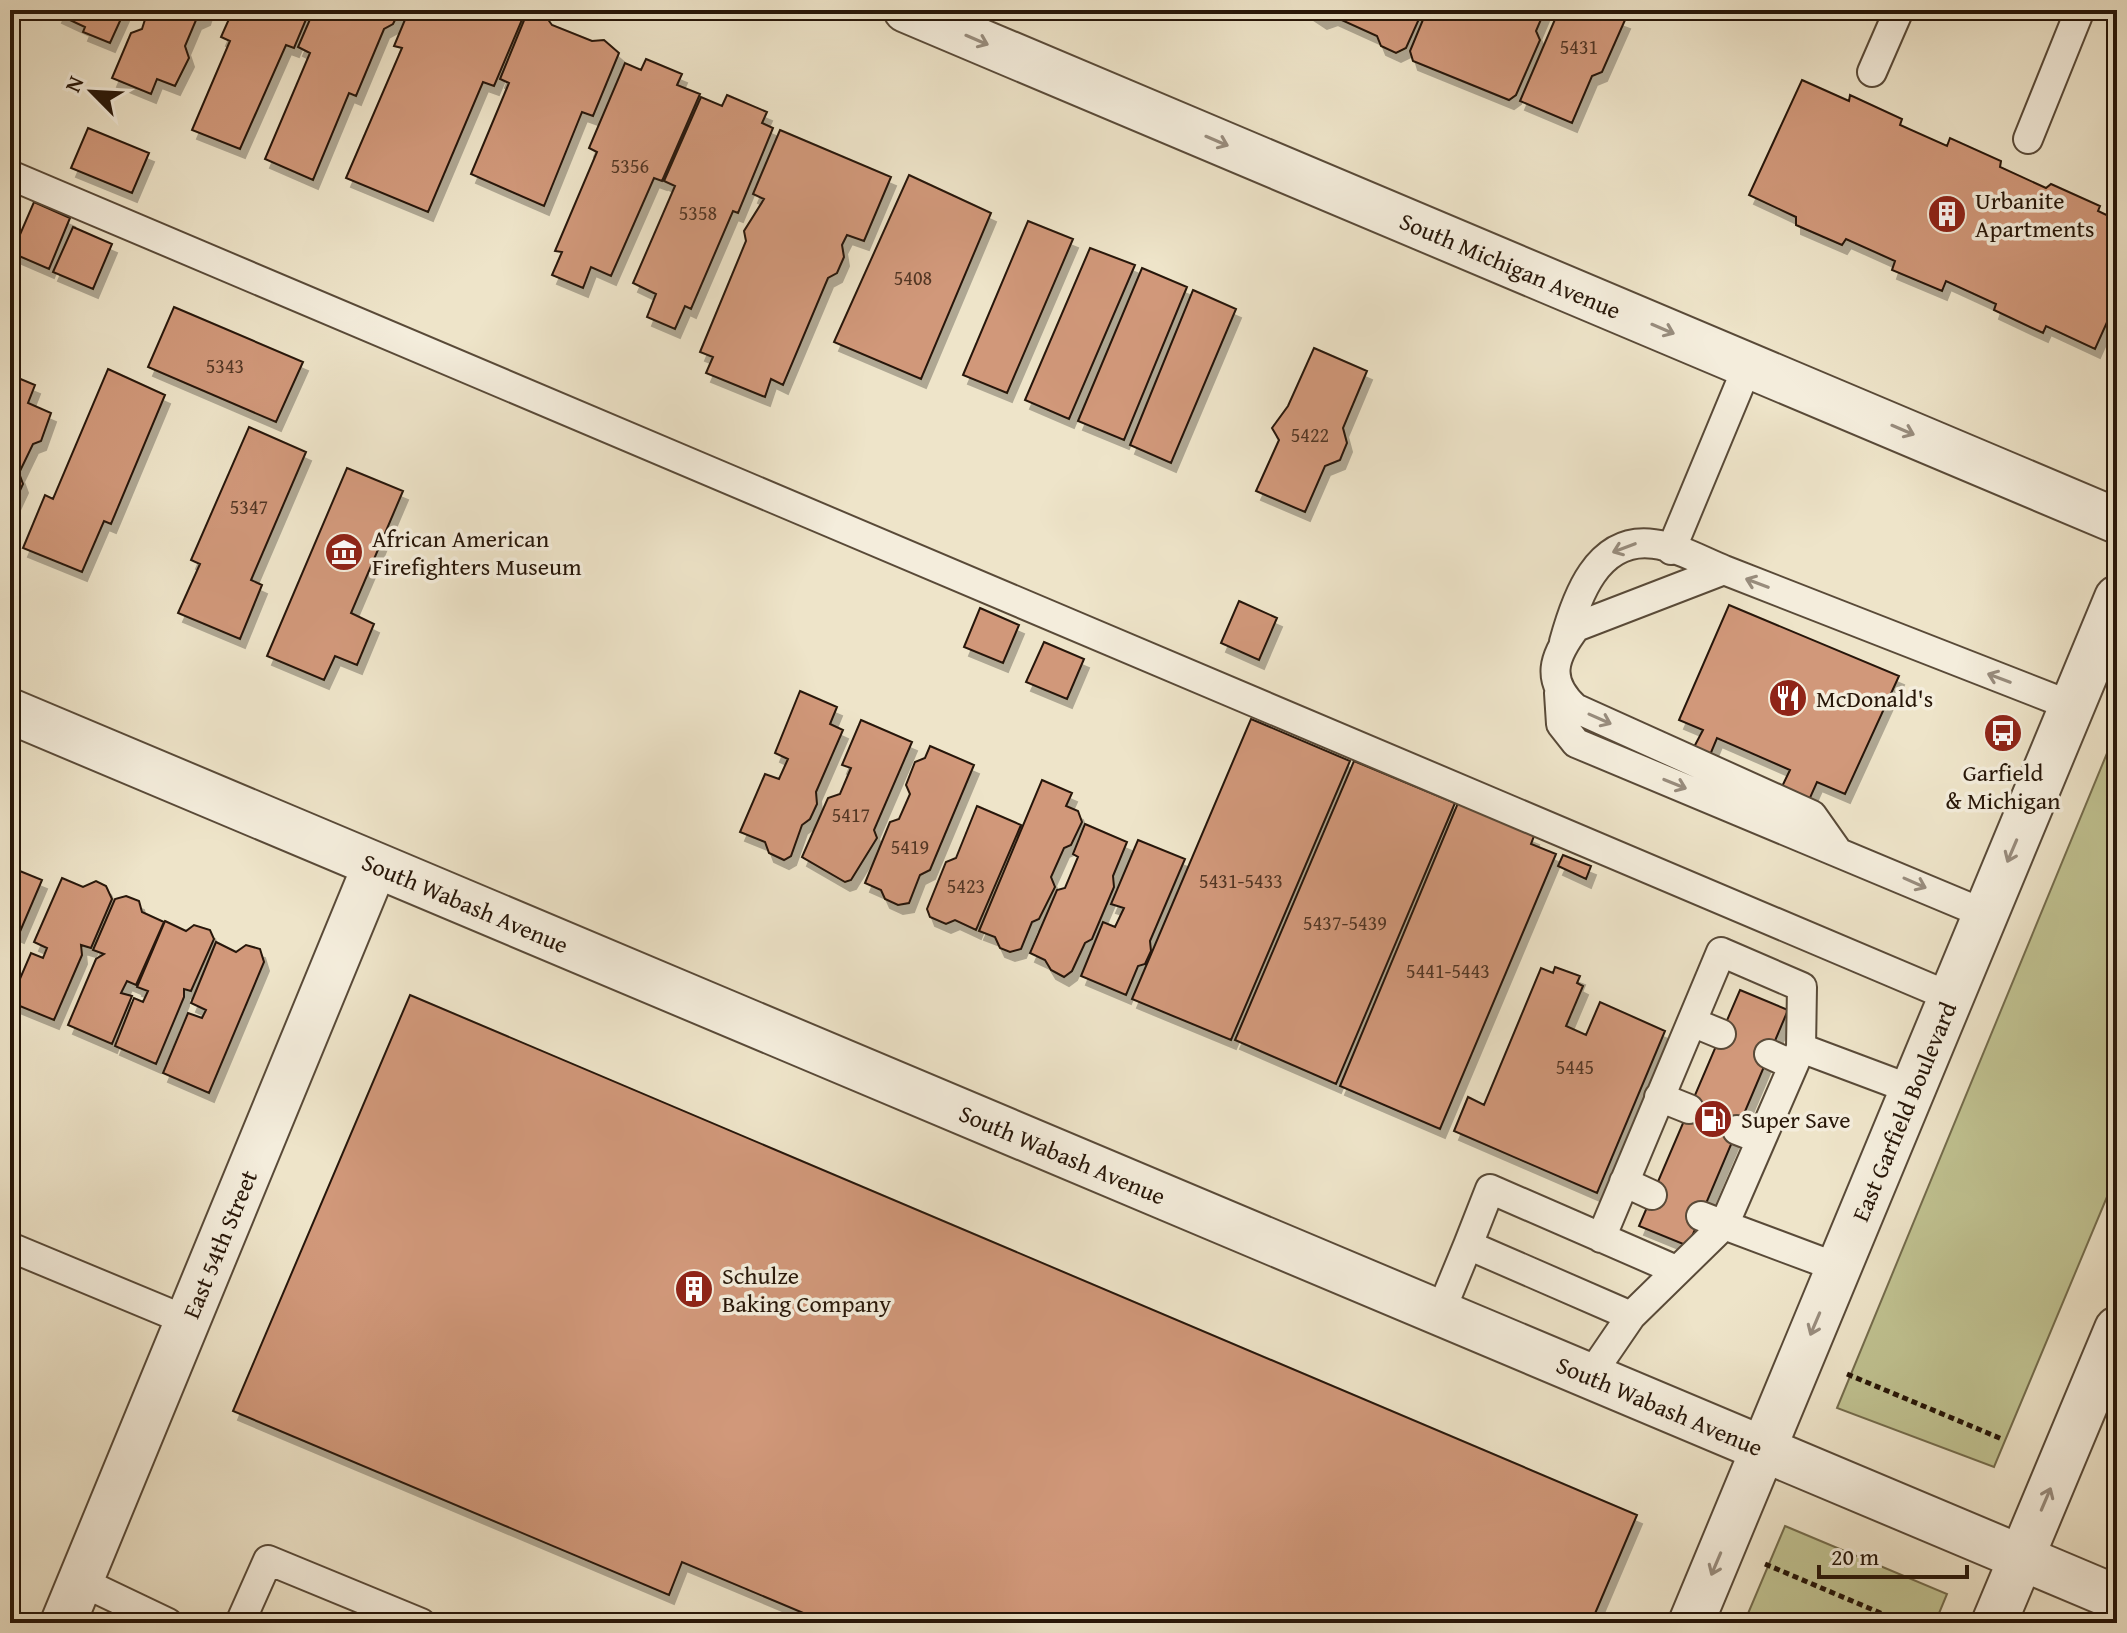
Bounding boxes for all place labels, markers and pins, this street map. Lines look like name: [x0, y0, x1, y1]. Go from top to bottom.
place label: Urbanite Apartments: [1975, 183, 2095, 246]
building icon: Urbanite Apartments: [1926, 193, 1968, 235]
place label: African American Firefighters Museum: [372, 521, 582, 584]
museum icon: African American Firefighters Museum: [323, 531, 365, 573]
restaurant icon: McDonald's: [1767, 677, 1809, 719]
place label: McDonald's: [1816, 681, 1933, 716]
bus stop icon: Garfield & Michigan: [1982, 712, 2024, 754]
place label: Garfield & Michigan: [1945, 755, 2061, 818]
fuel station icon: Super Save: [1692, 1098, 1734, 1140]
place label: Super Save: [1741, 1102, 1850, 1137]
place label: Schulze Baking Company: [722, 1258, 891, 1321]
building icon: Schulze Baking Company: [673, 1268, 715, 1310]

